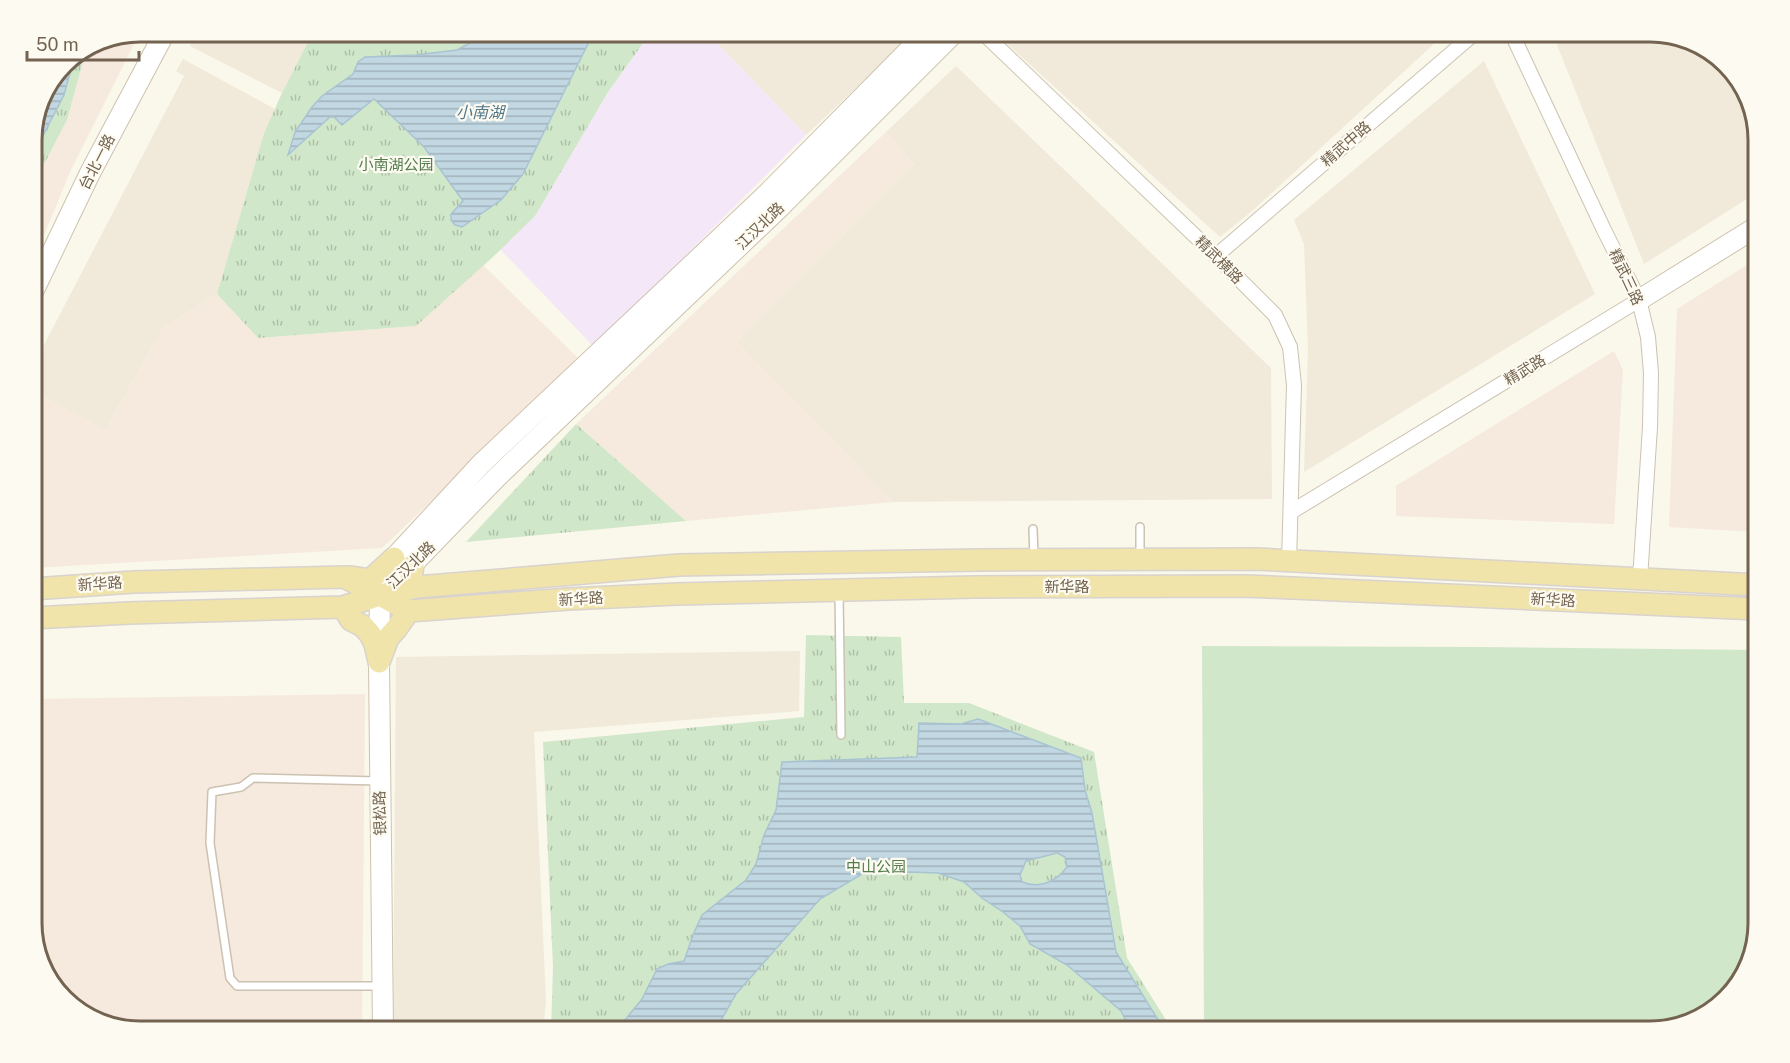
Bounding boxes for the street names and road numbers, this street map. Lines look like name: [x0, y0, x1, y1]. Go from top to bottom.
street label: 精武中路: [1317, 118, 1374, 170]
street label: 台北一路: [75, 131, 118, 192]
street label: 江汉北路: [732, 199, 787, 253]
street label: 精武横路: [1192, 232, 1247, 287]
street label: 精武三路: [1606, 246, 1647, 308]
street label: 精武路: [1501, 351, 1548, 388]
street label: 江汉北路: [383, 538, 438, 592]
street label: 新华路: [77, 573, 123, 594]
street label: 新华路: [1044, 578, 1090, 595]
street label: 新华路: [558, 589, 604, 608]
street label: 新华路: [1530, 590, 1576, 609]
street label: 银松路: [371, 790, 388, 836]

